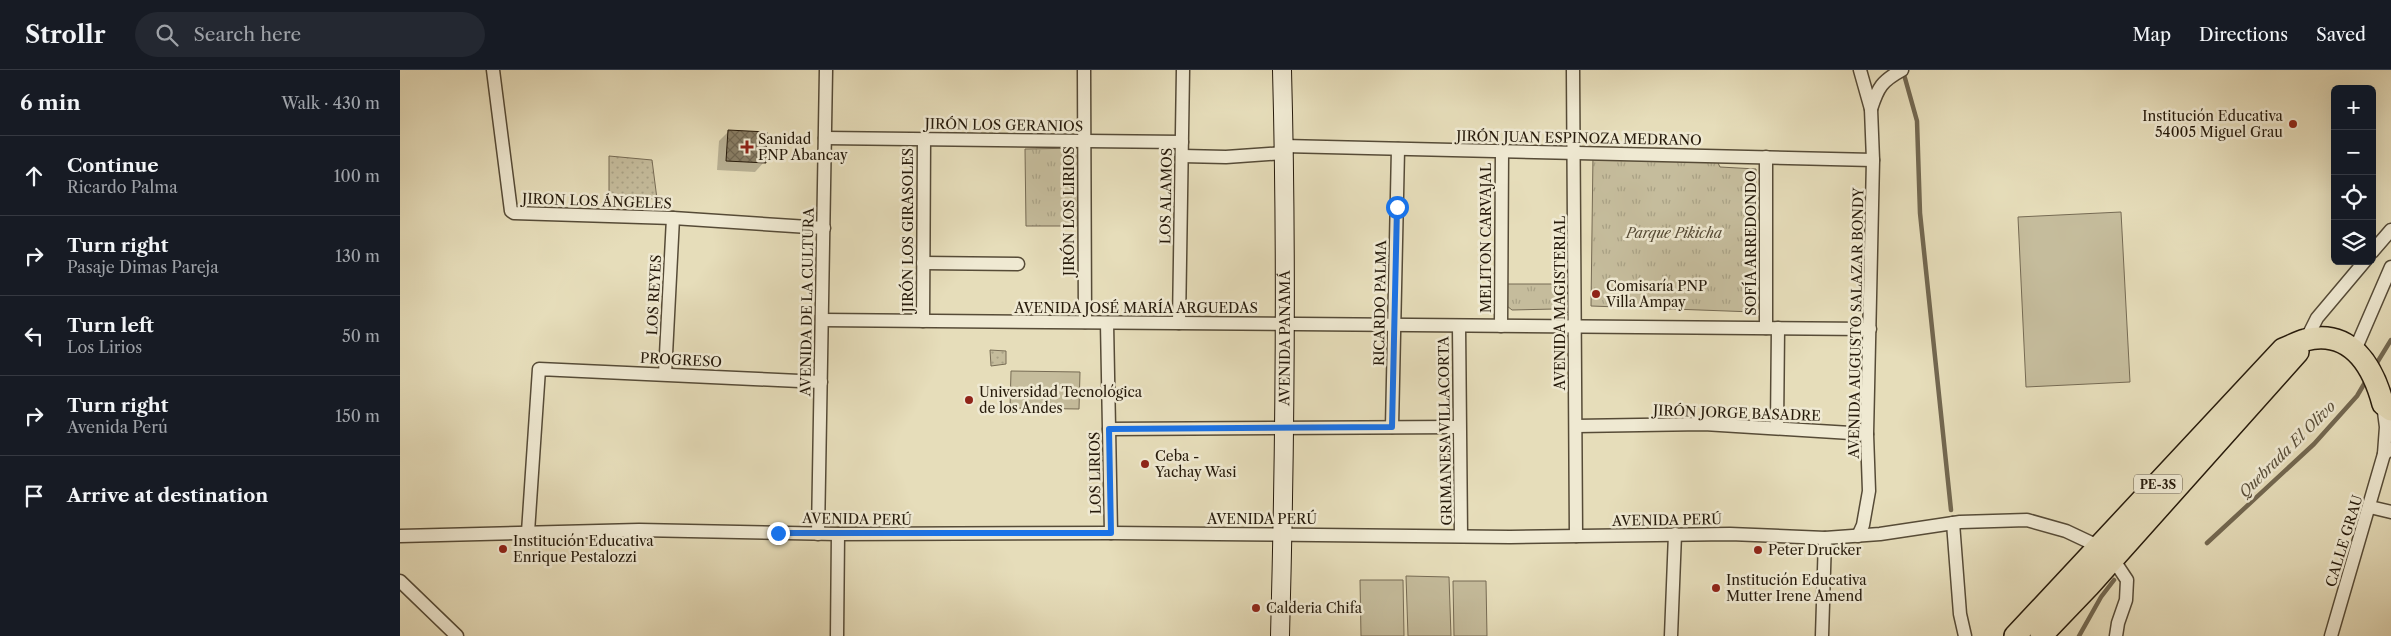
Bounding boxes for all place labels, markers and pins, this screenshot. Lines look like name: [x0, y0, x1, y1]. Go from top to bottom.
place label: Institución Educativa 54005 Miguel Grau: [2142, 107, 2284, 141]
marker: Institución Educativa 54005 Miguel Grau: [2287, 118, 2299, 130]
place label: Sanidad PNP Abancay: [758, 130, 848, 164]
marker: Sanidad PNP Abancay: [740, 140, 754, 154]
place label: Comisaría PNP Villa Ampay: [1605, 277, 1707, 311]
marker: Comisaría PNP Villa Ampay: [1590, 288, 1602, 300]
place label: Universidad Tecnológica de los Andes: [979, 383, 1143, 417]
marker: Universidad Tecnológica de los Andes: [963, 394, 975, 406]
place label: Ceba - Yachay Wasi: [1154, 447, 1236, 481]
marker: Ceba - Yachay Wasi: [1139, 458, 1151, 470]
place label: Institución Educativa Enrique Pestalozzi: [513, 532, 654, 566]
place label: Peter Drucker: [1768, 541, 1861, 559]
marker: Institución Educativa Enrique Pestalozzi: [497, 543, 509, 555]
marker: Peter Drucker: [1752, 544, 1764, 556]
place label: Institución Educativa Mutter Irene Amend: [1726, 571, 1867, 605]
marker: Institución Educativa Mutter Irene Amend: [1710, 582, 1722, 594]
place label: Calderia Chifa: [1266, 599, 1363, 617]
marker: Calderia Chifa: [1250, 602, 1262, 614]

